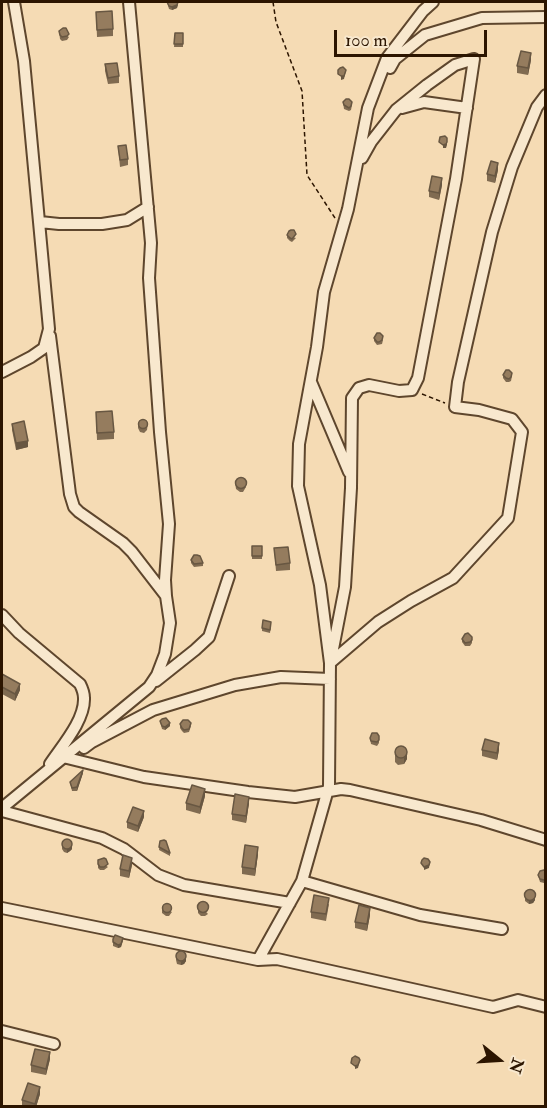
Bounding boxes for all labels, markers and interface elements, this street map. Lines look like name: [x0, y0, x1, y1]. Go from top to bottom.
scale bar: [337, 18, 490, 56]
text: 100 m: [345, 29, 388, 52]
north arrow: [469, 1030, 529, 1090]
text: N: [504, 1056, 528, 1075]

